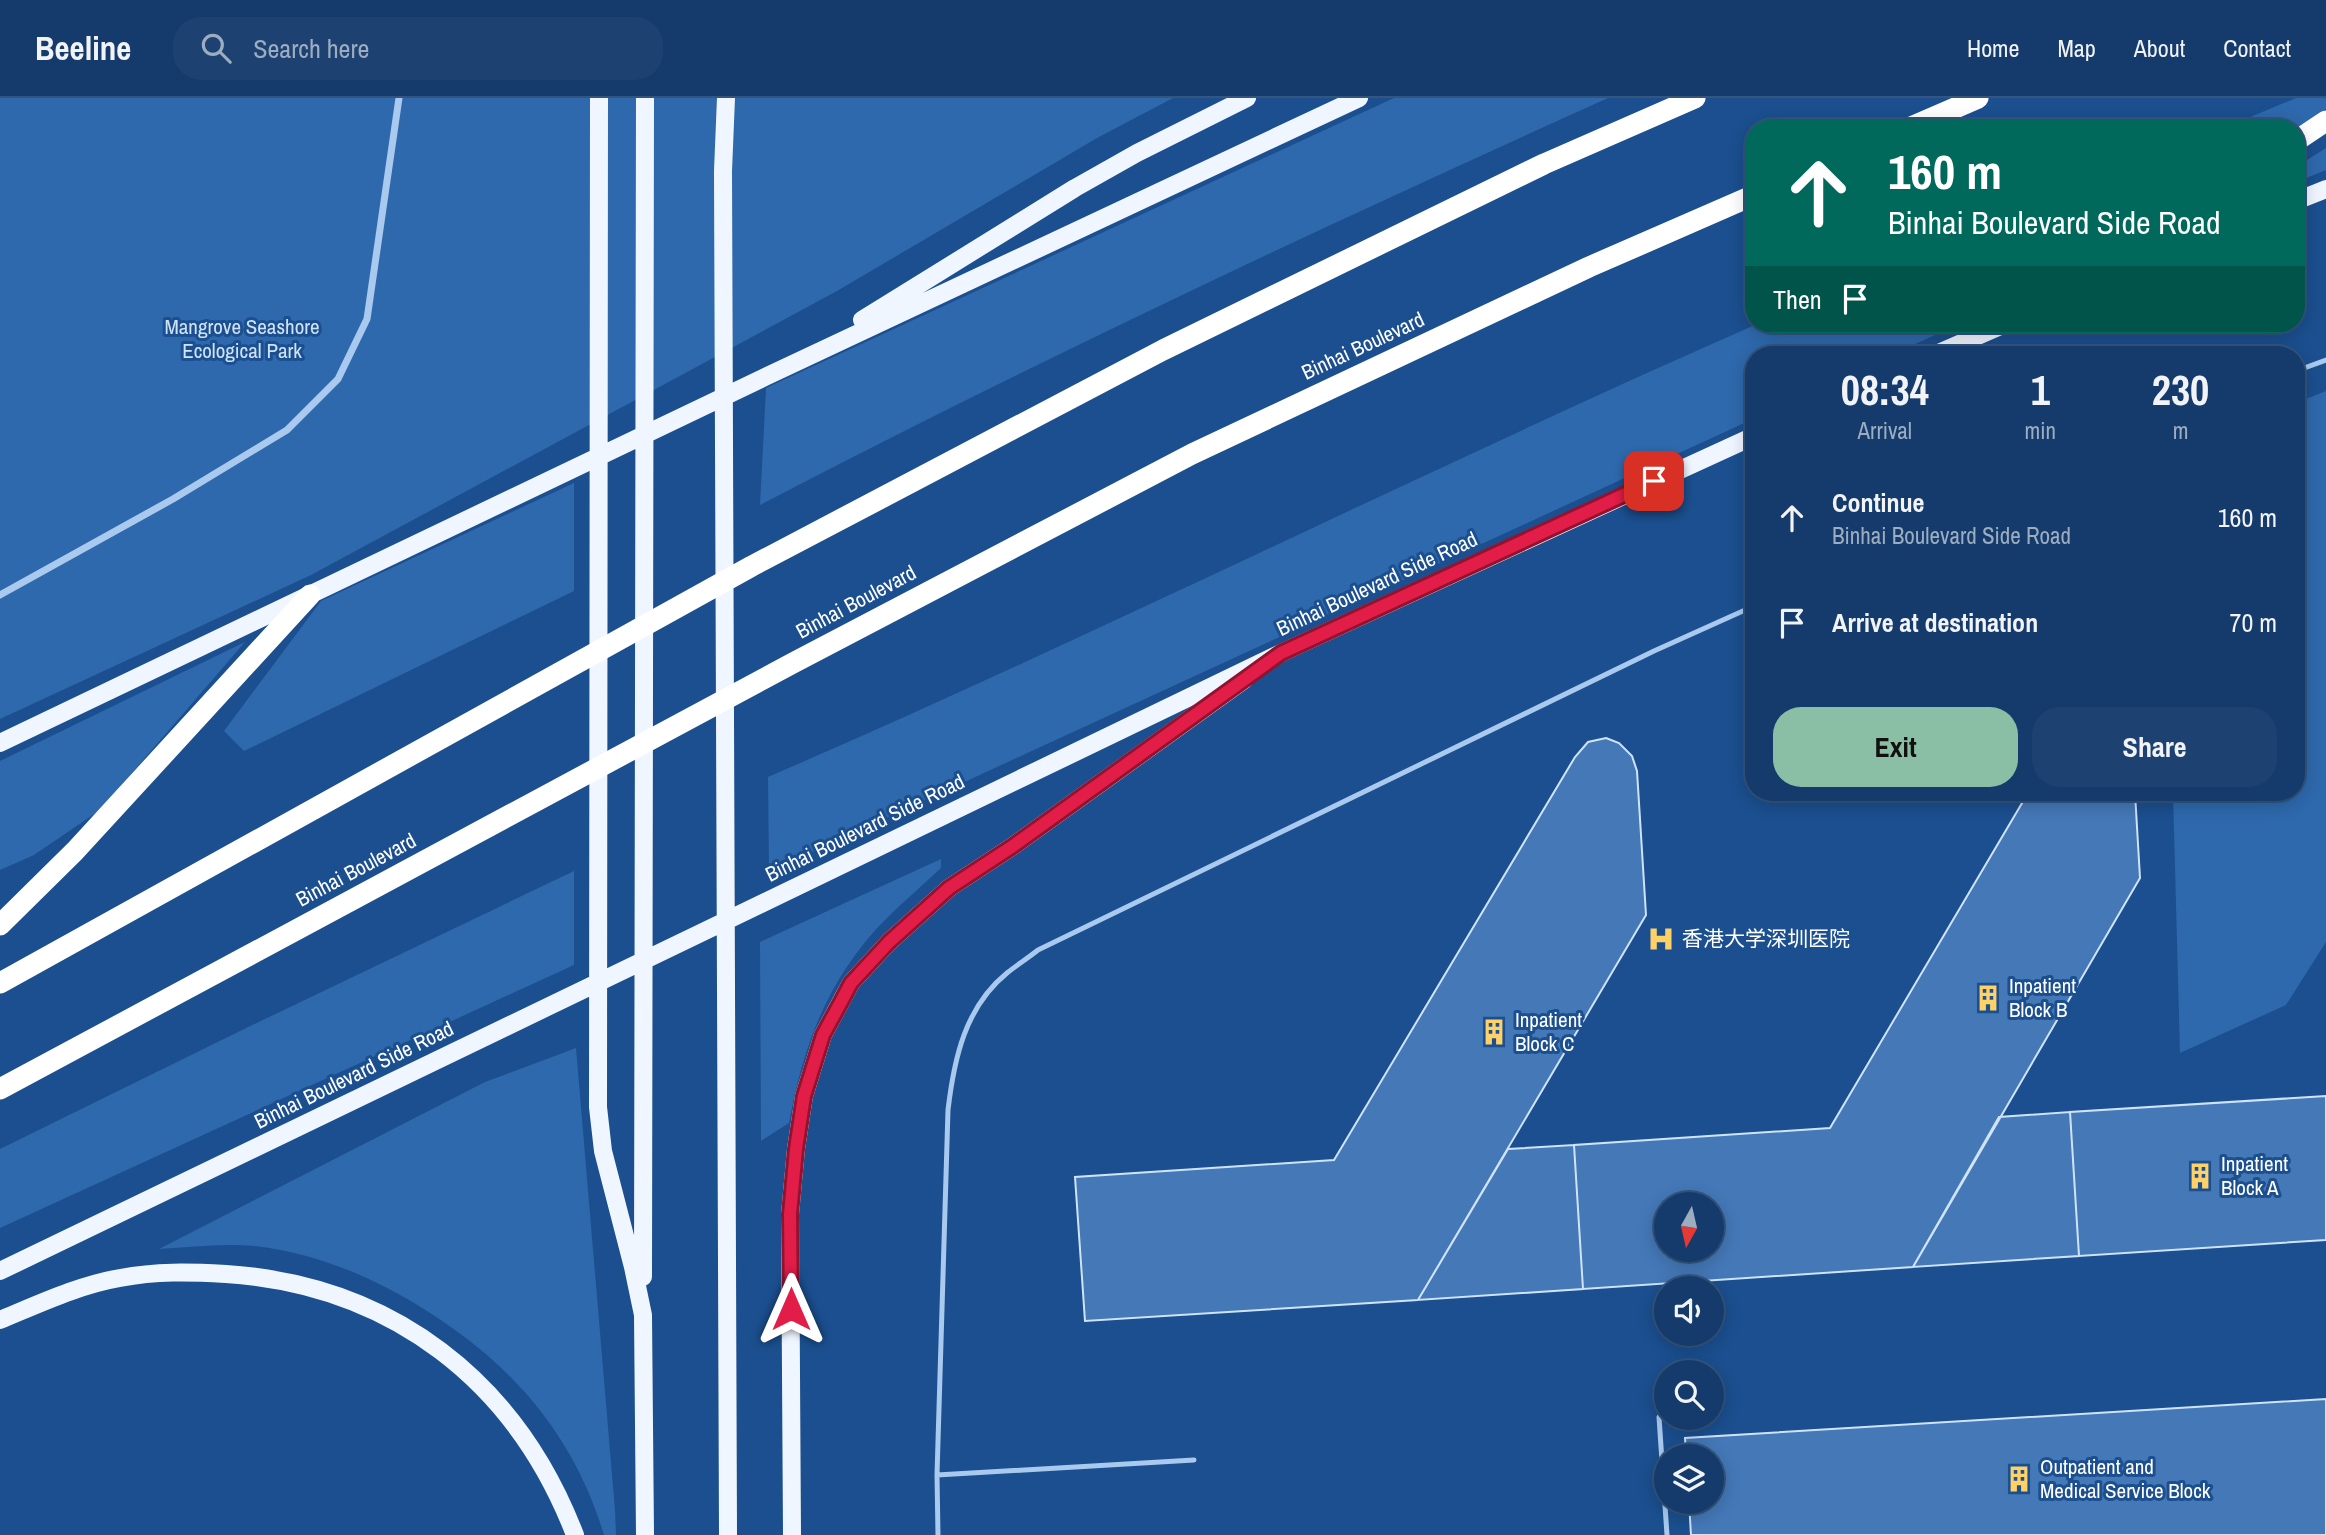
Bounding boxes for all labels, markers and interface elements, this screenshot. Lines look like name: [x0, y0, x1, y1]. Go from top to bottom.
search box: [173, 17, 663, 80]
text: Beeline: [35, 26, 131, 70]
icon: search: [197, 29, 235, 67]
text: Search here: [253, 31, 369, 66]
text: Home: [1967, 32, 2019, 64]
text: Map: [2057, 32, 2096, 64]
text: About: [2134, 32, 2185, 64]
text: Contact: [2223, 32, 2291, 64]
text: 160 m: [1888, 138, 2002, 204]
icon: ahead: [1773, 147, 1864, 238]
text: Binhai Boulevard Side Road: [1888, 201, 2221, 244]
icon: arrive: [1836, 280, 1874, 318]
text: Then: [1773, 282, 1822, 317]
street label: Binhai Boulevard: [1297, 304, 1429, 387]
park label: Mangrove Seashore Ecological Park: [164, 312, 320, 365]
text: 08:34: [1841, 362, 1929, 418]
text: 1: [2031, 362, 2050, 418]
text: 230: [2152, 362, 2209, 418]
text: Arrival: [1858, 415, 1912, 446]
text: min: [2025, 415, 2056, 446]
text: m: [2173, 415, 2188, 446]
pin: [1624, 451, 1684, 511]
icon: arrive: [1635, 462, 1673, 500]
text: Continue: [1832, 485, 1924, 520]
icon: ahead: [1773, 499, 1811, 537]
text: 160 m: [2218, 500, 2277, 535]
text: Binhai Boulevard Side Road: [1832, 520, 2071, 551]
street label: Binhai Boulevard Side Road: [1272, 524, 1482, 643]
street label: Binhai Boulevard: [791, 558, 921, 645]
icon: arrive: [1773, 604, 1811, 642]
text: Arrive at destination: [1832, 605, 2038, 640]
text: 70 m: [2230, 605, 2277, 640]
button: Exit: [1773, 707, 2018, 787]
button: Share: [2032, 707, 2277, 787]
street label: Binhai Boulevard Side Road: [760, 767, 969, 888]
street label: Binhai Boulevard: [291, 826, 421, 913]
hospital icon: 香港大学深圳医院: [1646, 924, 1676, 954]
place label: 香港大学深圳医院: [1682, 924, 1850, 953]
place label: Inpatient Block B: [2009, 971, 2076, 1024]
building icon: Inpatient Block B: [1973, 983, 2003, 1013]
place label: Inpatient Block C: [1515, 1005, 1582, 1058]
street label: Binhai Boulevard Side Road: [249, 1014, 458, 1135]
building icon: Inpatient Block C: [1479, 1017, 1509, 1047]
place label: Inpatient Block A: [2221, 1149, 2288, 1202]
building icon: Inpatient Block A: [2185, 1161, 2215, 1191]
north arrow: [1654, 1192, 1724, 1262]
map controls: [1654, 1192, 1724, 1514]
position arrow: [754, 1272, 828, 1346]
button: sound: [1654, 1276, 1724, 1346]
button: search: [1654, 1360, 1724, 1430]
button: layers: [1654, 1444, 1724, 1514]
place label: Outpatient and Medical Service Block: [2040, 1452, 2211, 1505]
building icon: Outpatient and Medical Service Block: [2004, 1464, 2034, 1494]

